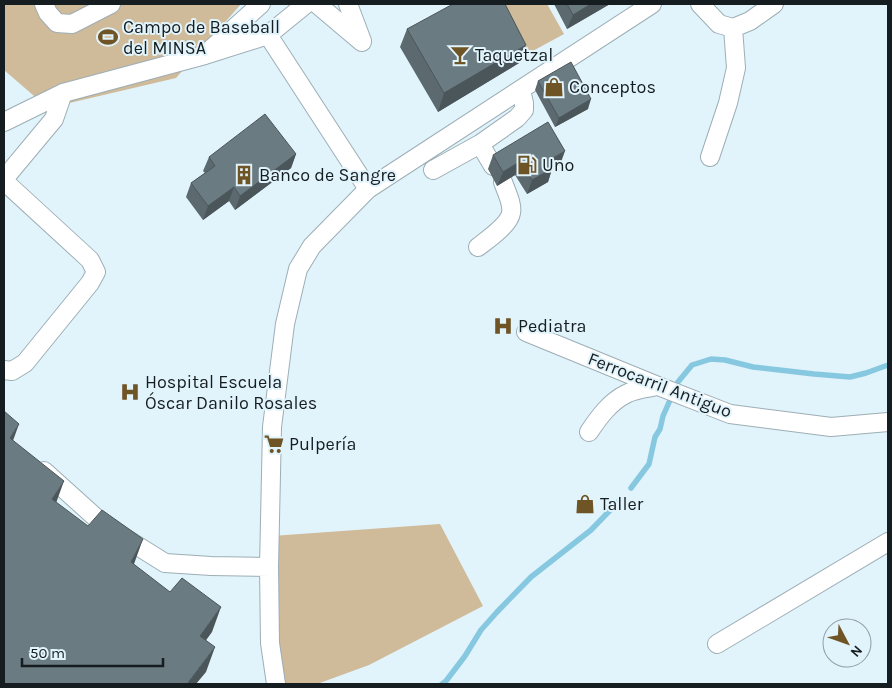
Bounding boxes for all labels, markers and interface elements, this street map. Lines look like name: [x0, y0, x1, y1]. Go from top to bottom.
place label: Campo de Baseball del MINSA: [123, 16, 280, 59]
sports icon: Campo de Baseball del MINSA: [97, 26, 119, 48]
bar icon: Taquetzal: [449, 44, 471, 66]
place label: Taquetzal: [475, 44, 553, 66]
shop icon: Conceptos: [543, 76, 565, 98]
place label: Conceptos: [569, 76, 656, 98]
fuel station icon: Uno: [516, 154, 538, 176]
place label: Uno: [542, 154, 574, 176]
building icon: Banco de Sangre: [233, 164, 255, 186]
place label: Banco de Sangre: [259, 164, 396, 186]
hospital icon: Pediatra: [492, 315, 514, 337]
place label: Pediatra: [518, 315, 586, 337]
street label: Ferrocarril Antiguo: [585, 347, 735, 423]
place label: Hospital Escuela Óscar Danilo Rosales: [145, 371, 317, 414]
hospital icon: Hospital Escuela Óscar Danilo Rosales: [119, 381, 141, 403]
supermarket icon: Pulpería: [263, 433, 285, 455]
place label: Pulpería: [289, 433, 356, 455]
shop icon: Taller: [574, 493, 596, 515]
place label: Taller: [600, 493, 644, 515]
north arrow: [822, 618, 872, 668]
scale bar: [22, 636, 164, 668]
text: N: [847, 642, 866, 661]
text: 50 m: [30, 644, 65, 662]

